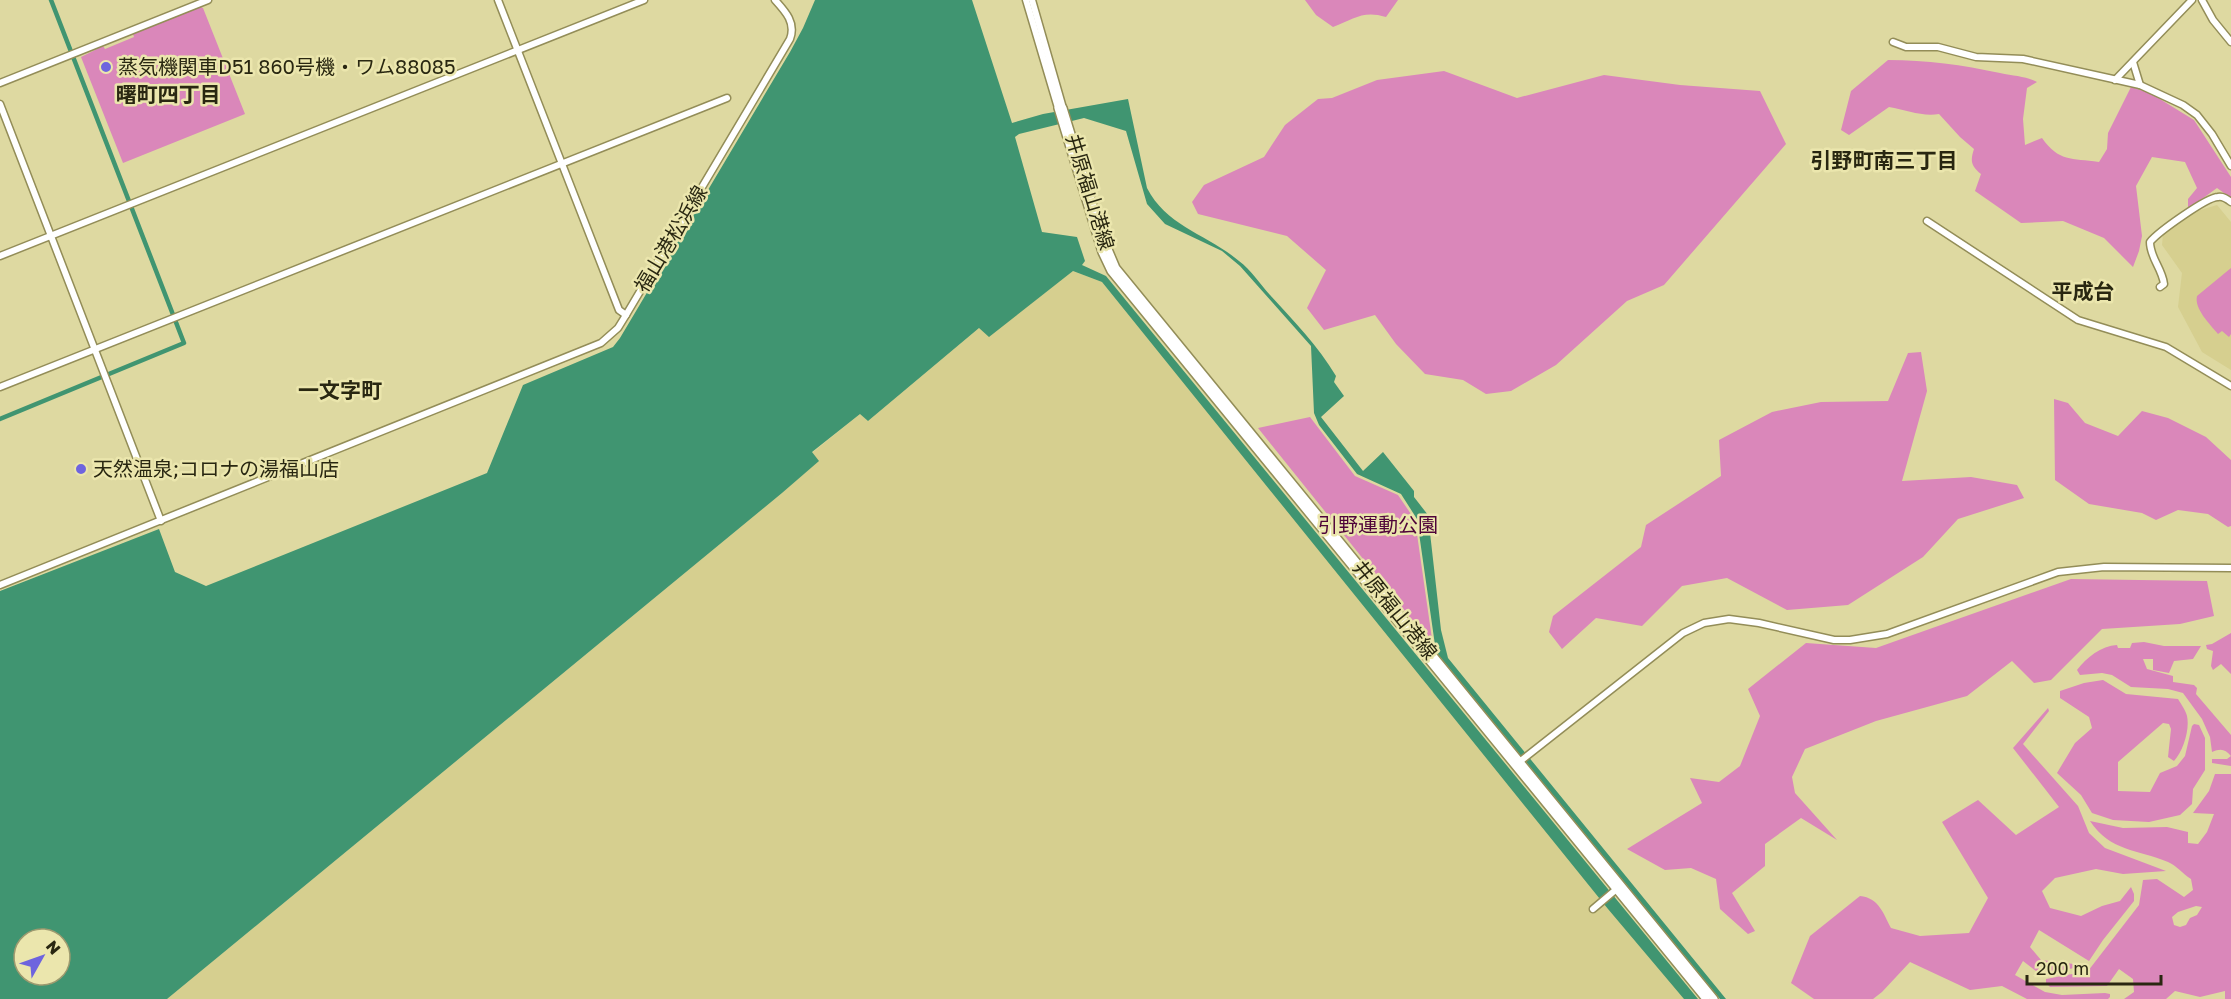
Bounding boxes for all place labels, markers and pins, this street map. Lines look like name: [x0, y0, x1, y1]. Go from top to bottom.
place label: 蒸気機関車D51 860号機・ワム88085: [118, 54, 456, 78]
marker: 蒸気機関車D51 860号機・ワム88085: [99, 60, 113, 74]
place label: 天然温泉;コロナの湯福山店: [93, 456, 339, 480]
marker: 天然温泉;コロナの湯福山店: [74, 462, 88, 476]

